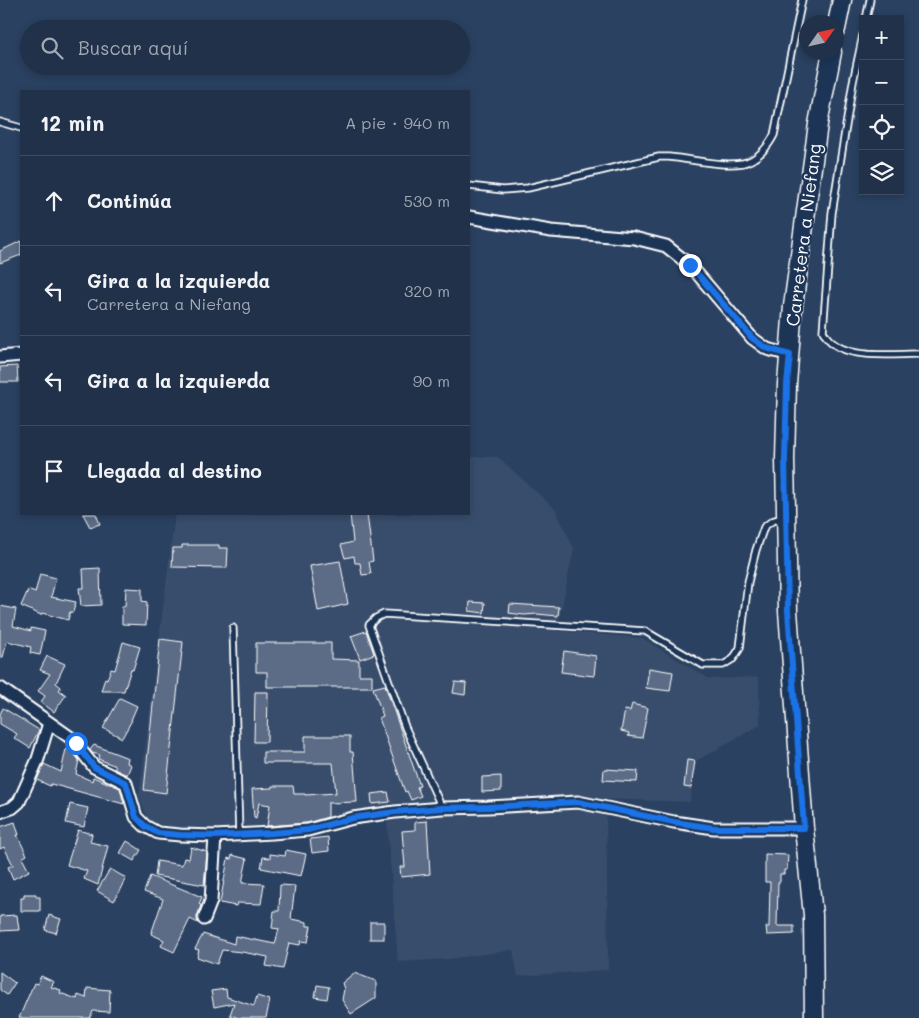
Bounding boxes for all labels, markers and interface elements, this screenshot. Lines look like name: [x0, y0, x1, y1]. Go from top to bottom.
north arrow: [799, 15, 844, 60]
map controls: [859, 15, 904, 195]
button: +: [859, 15, 904, 60]
search box: [20, 20, 470, 75]
icon: search: [38, 34, 66, 62]
text: Buscar aquí: [78, 35, 188, 60]
button: −: [859, 60, 904, 105]
button: locate: [859, 105, 904, 150]
text: 12 min: [40, 109, 104, 136]
text: A pie · 940 m: [345, 112, 450, 133]
street label: Carretera a Niefang: [780, 142, 826, 328]
button: layers: [859, 150, 904, 195]
icon: ahead: [40, 187, 68, 215]
text: Continúa: [87, 188, 172, 213]
text: 530 m: [404, 190, 450, 211]
route end: [679, 254, 702, 277]
text: Gira a la izquierda: [87, 268, 270, 293]
icon: left: [40, 277, 68, 305]
text: 320 m: [404, 280, 450, 301]
text: Carretera a Niefang: [87, 293, 250, 314]
icon: left: [40, 367, 68, 395]
text: Gira a la izquierda: [87, 368, 270, 393]
text: 90 m: [413, 370, 450, 391]
icon: arrive: [40, 457, 68, 485]
text: Llegada al destino: [87, 458, 262, 483]
route start: [65, 732, 88, 755]

